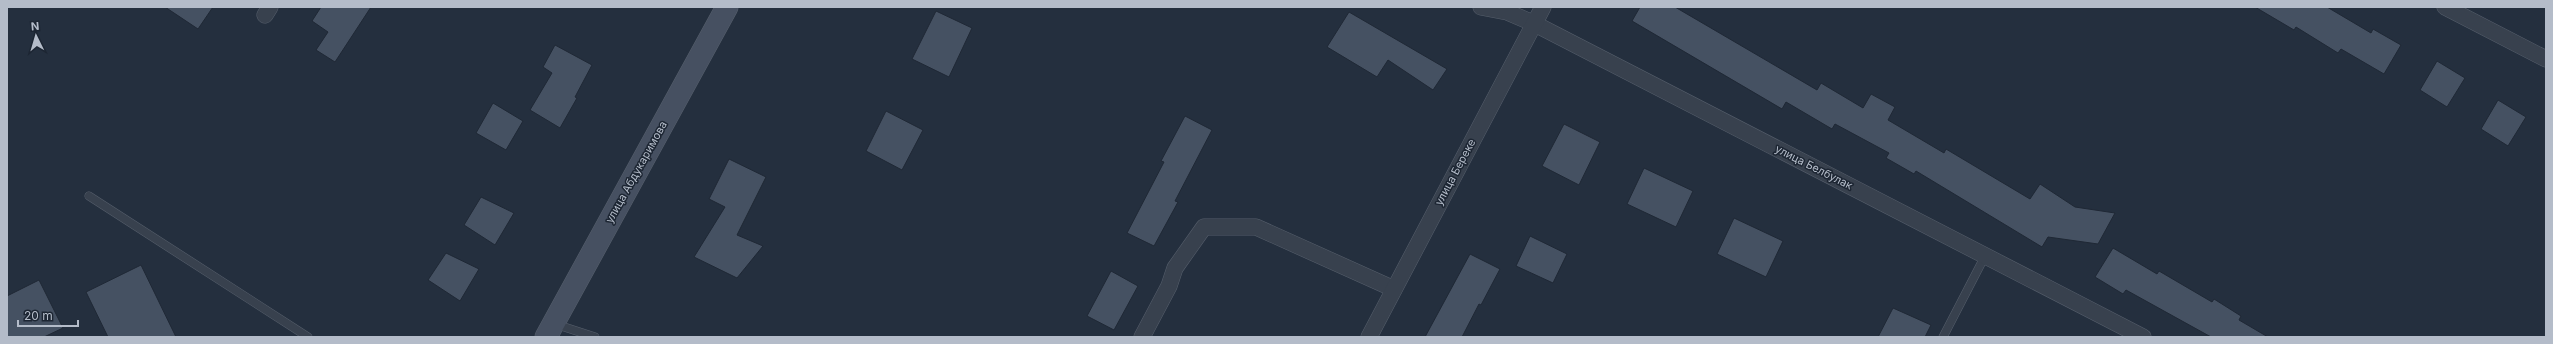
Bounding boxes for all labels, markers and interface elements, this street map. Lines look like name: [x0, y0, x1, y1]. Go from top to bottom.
north arrow: [16, 16, 56, 56]
text: N: [30, 19, 40, 33]
street label: улица Абдукаримова: [602, 119, 670, 225]
street label: улица Береке: [1432, 136, 1478, 208]
street label: улица Белбулак: [1773, 141, 1855, 193]
scale bar: [18, 302, 78, 328]
text: 20 m: [24, 308, 53, 323]

